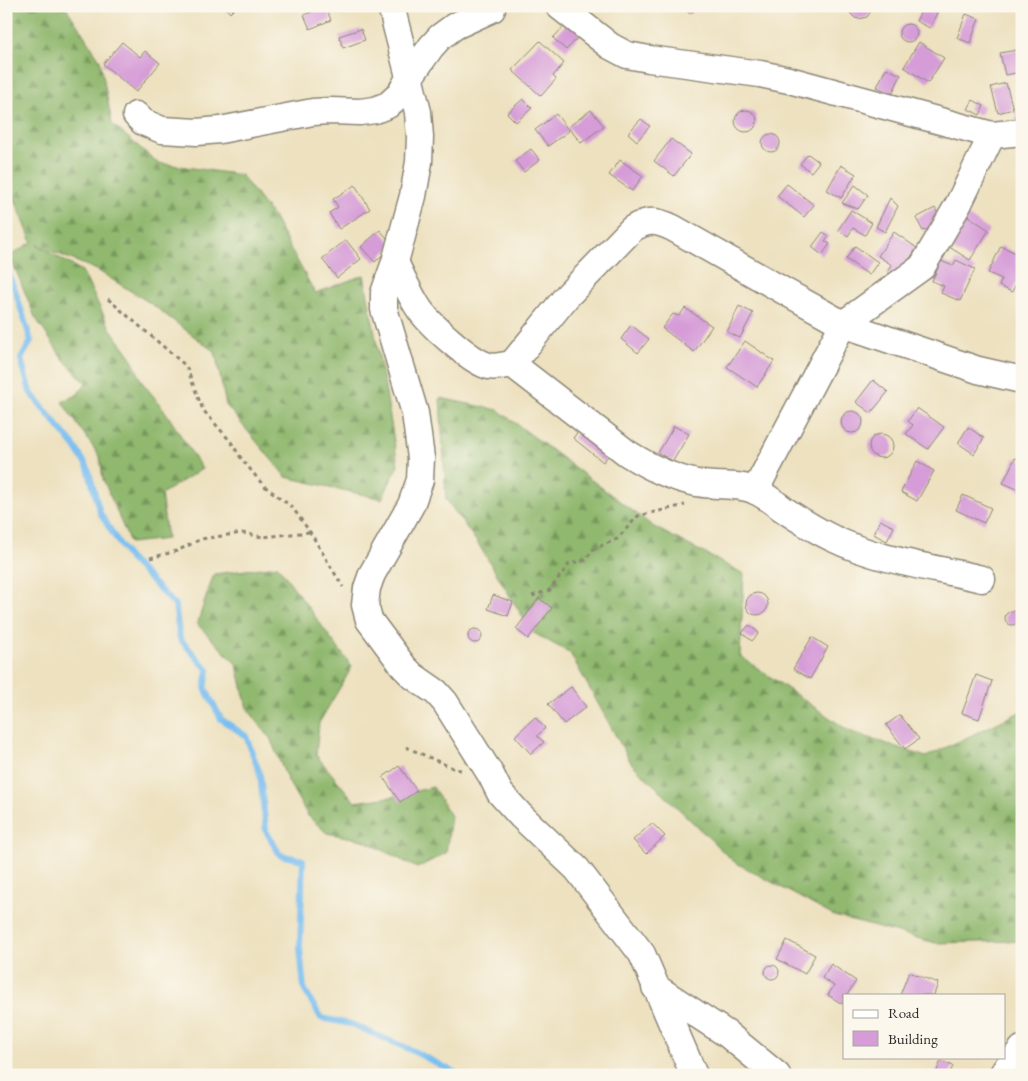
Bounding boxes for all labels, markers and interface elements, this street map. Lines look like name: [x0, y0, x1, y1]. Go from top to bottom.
legend: [843, 994, 1006, 1058]
text: Road: [888, 1003, 920, 1022]
text: Building: [888, 1029, 938, 1048]

